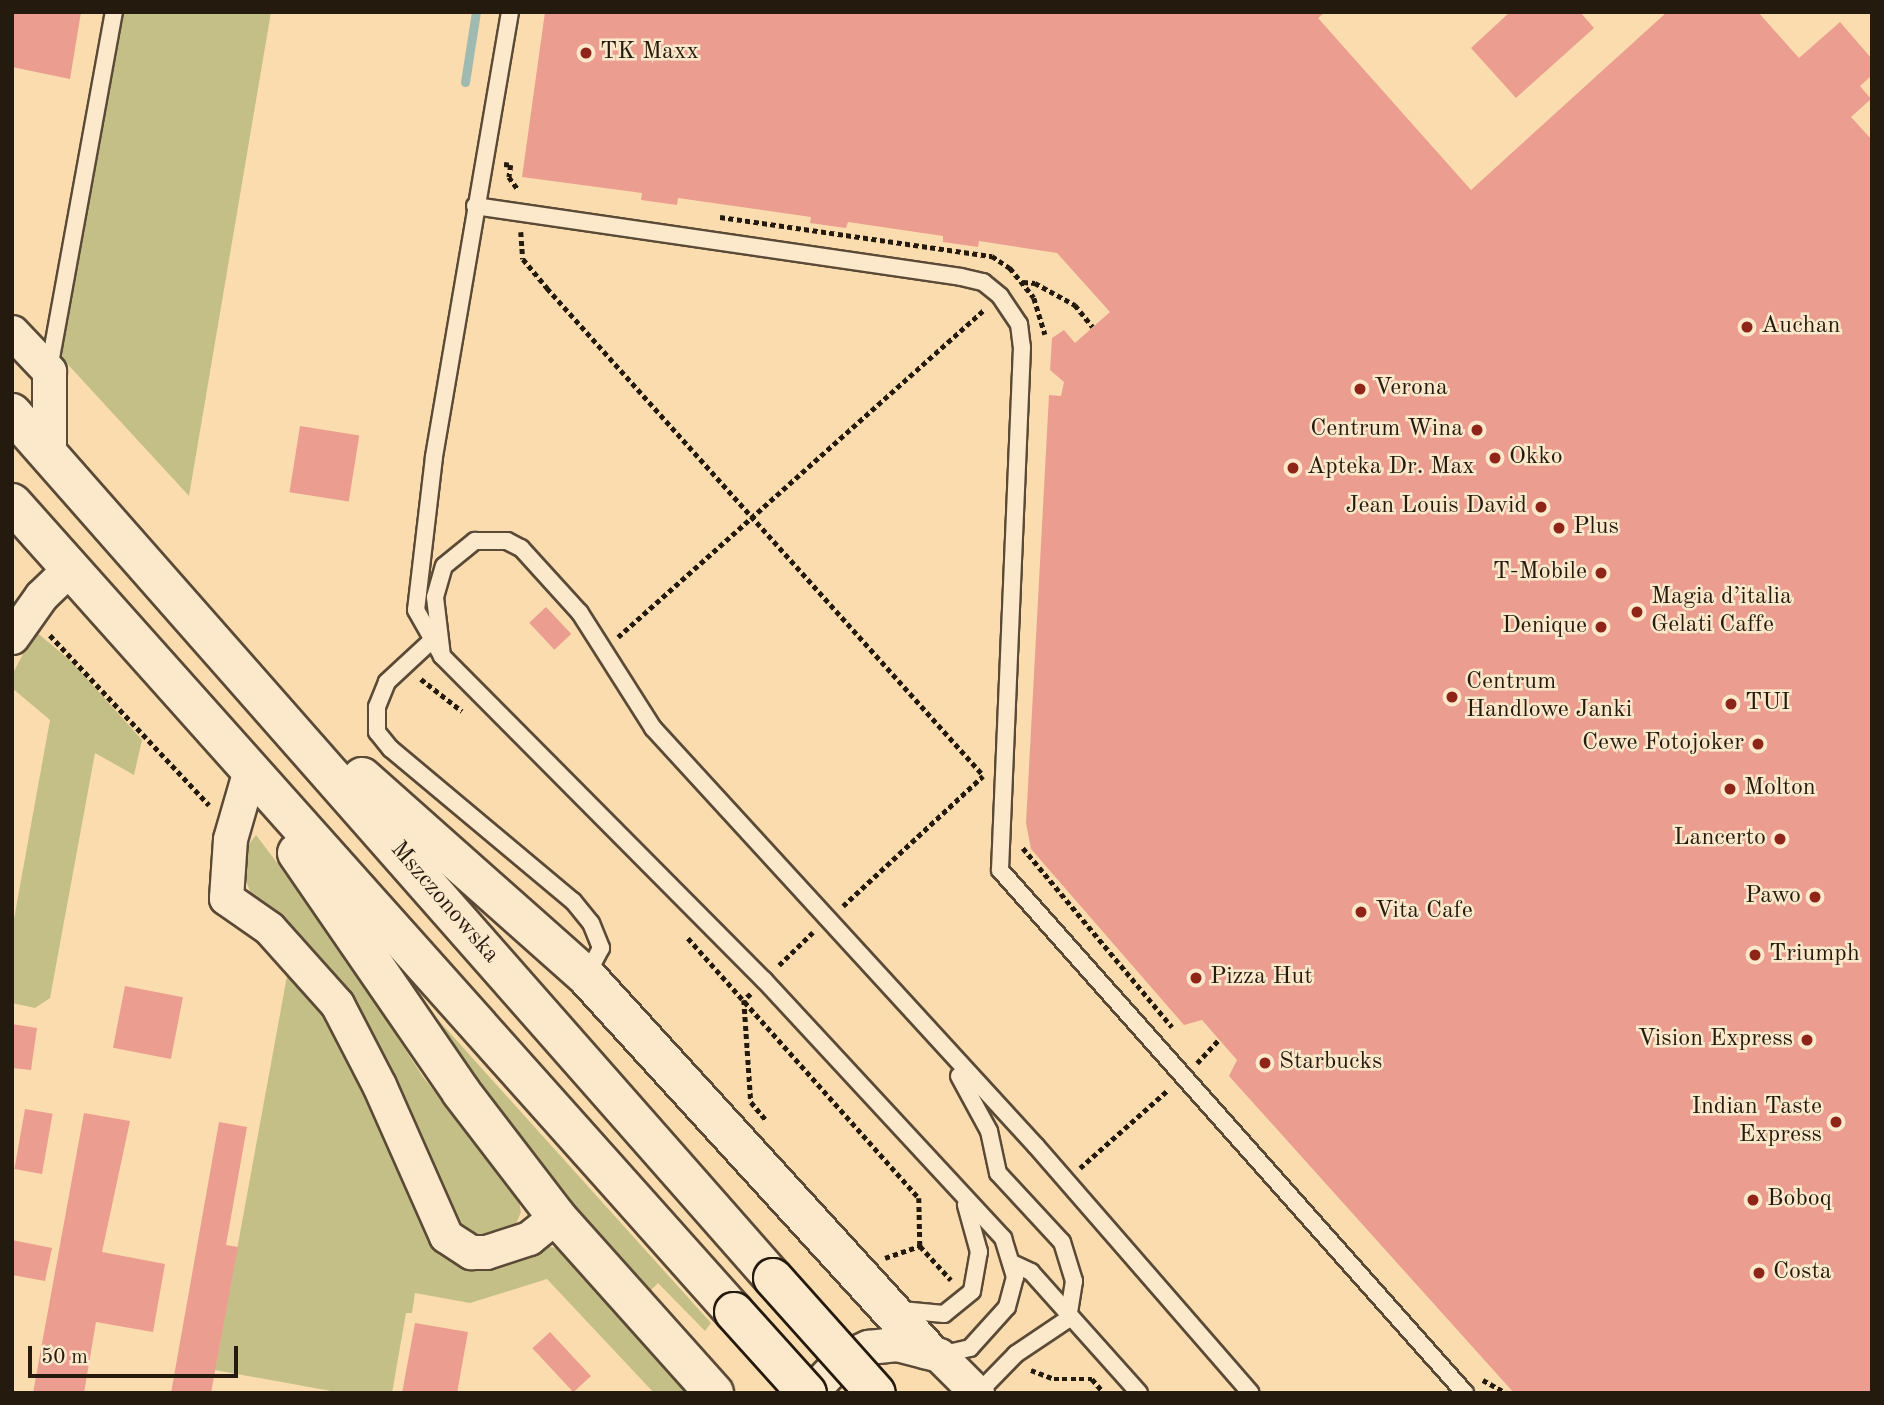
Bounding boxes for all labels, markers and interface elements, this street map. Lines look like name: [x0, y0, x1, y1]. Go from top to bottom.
place label: TK Maxx: [600, 39, 699, 67]
marker: TK Maxx: [578, 45, 594, 61]
place label: Auchan: [1761, 313, 1840, 341]
marker: Auchan: [1739, 319, 1755, 335]
place label: Verona: [1374, 375, 1448, 403]
marker: Verona: [1352, 381, 1368, 397]
place label: Centrum Wina: [1310, 416, 1463, 444]
marker: Centrum Wina: [1469, 422, 1485, 438]
place label: Okko: [1509, 444, 1563, 472]
marker: Okko: [1487, 450, 1503, 466]
place label: Apteka Dr. Max: [1307, 454, 1475, 482]
marker: Apteka Dr. Max: [1285, 460, 1301, 476]
place label: Jean Louis David: [1346, 493, 1527, 521]
marker: Jean Louis David: [1533, 499, 1549, 515]
place label: Plus: [1573, 514, 1619, 542]
marker: Plus: [1551, 520, 1567, 536]
place label: T-Mobile: [1493, 559, 1587, 587]
marker: T-Mobile: [1593, 565, 1609, 581]
place label: Magia d’italia Gelati Caffe: [1651, 584, 1792, 640]
marker: Magia d’italia Gelati Caffe: [1629, 604, 1645, 620]
place label: Denique: [1502, 613, 1587, 641]
marker: Denique: [1593, 619, 1609, 635]
place label: Centrum Handlowe Janki: [1466, 669, 1632, 725]
marker: Centrum Handlowe Janki: [1444, 689, 1460, 705]
place label: TUI: [1745, 690, 1790, 718]
marker: TUI: [1723, 696, 1739, 712]
place label: Cewe Fotojoker: [1582, 730, 1744, 758]
marker: Cewe Fotojoker: [1750, 736, 1766, 752]
place label: Molton: [1744, 775, 1816, 803]
marker: Molton: [1722, 781, 1738, 797]
place label: Lancerto: [1673, 825, 1766, 853]
marker: Lancerto: [1772, 831, 1788, 847]
street label: Mszczonowska: [383, 836, 505, 970]
place label: Pawo: [1745, 883, 1801, 911]
marker: Pawo: [1807, 889, 1823, 905]
place label: Vita Cafe: [1375, 898, 1473, 926]
marker: Vita Cafe: [1353, 904, 1369, 920]
place label: Triumph: [1769, 941, 1860, 969]
marker: Triumph: [1747, 947, 1763, 963]
place label: Pizza Hut: [1210, 964, 1313, 992]
marker: Pizza Hut: [1188, 970, 1204, 986]
place label: Vision Express: [1637, 1026, 1793, 1054]
marker: Vision Express: [1799, 1032, 1815, 1048]
place label: Starbucks: [1279, 1049, 1382, 1077]
marker: Starbucks: [1257, 1055, 1273, 1071]
place label: Indian Taste Express: [1691, 1094, 1822, 1150]
marker: Indian Taste Express: [1828, 1114, 1844, 1130]
place label: Boboq: [1767, 1186, 1832, 1214]
marker: Boboq: [1745, 1192, 1761, 1208]
place label: Costa: [1773, 1259, 1832, 1287]
marker: Costa: [1751, 1265, 1767, 1281]
scale bar: [32, 1332, 242, 1376]
text: 50 m: [41, 1347, 88, 1368]

